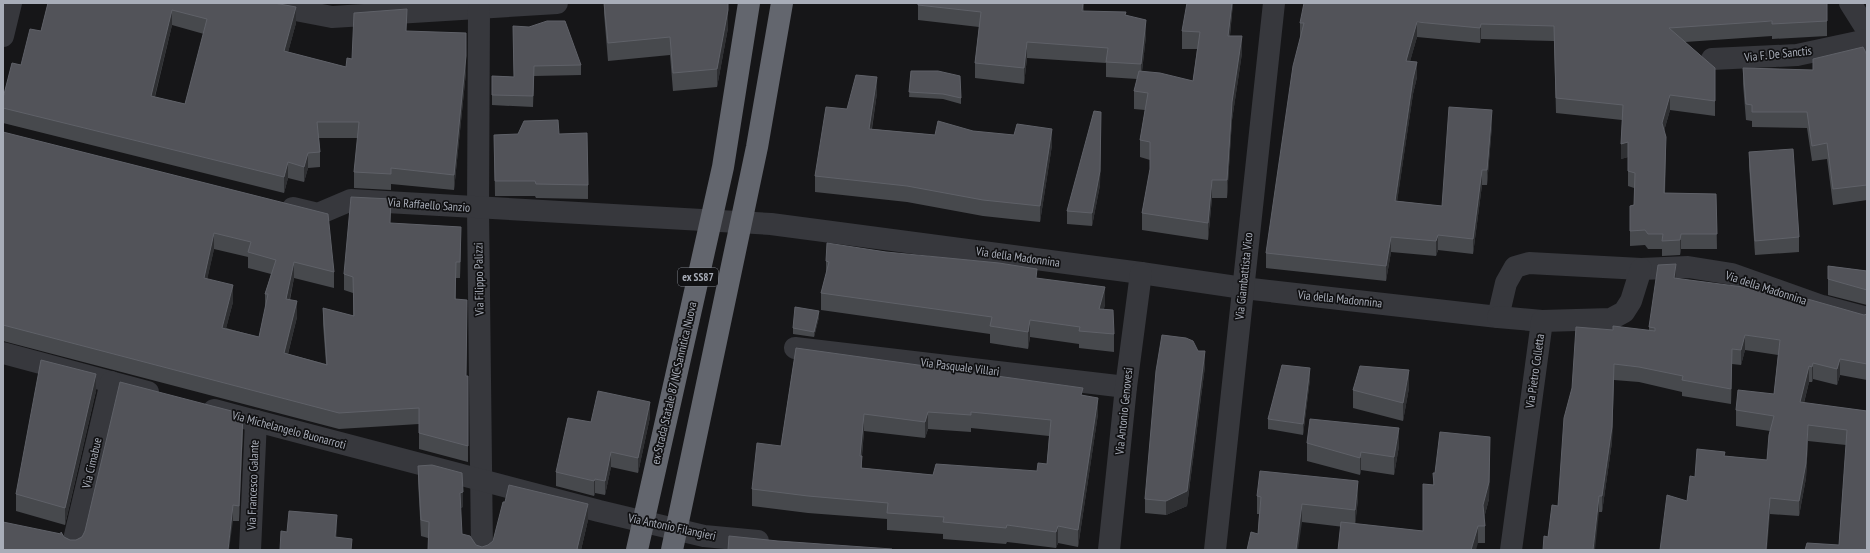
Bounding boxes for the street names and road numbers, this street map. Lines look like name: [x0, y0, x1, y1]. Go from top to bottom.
street label: Via F. De Sanctis: [1743, 43, 1812, 65]
street label: Via Raffaello Sanzio: [386, 194, 471, 215]
street label: Via Giambattista Vico: [1231, 232, 1256, 321]
street label: Via Filippo Palizzi: [470, 242, 487, 317]
street label: Via della Madonnina: [974, 243, 1061, 270]
street label: Via della Madonnina: [1723, 267, 1809, 308]
road number: ex SS87: [678, 268, 718, 286]
street label: Via della Madonnina: [1296, 287, 1383, 310]
street label: ex Strada Statale 87 NC Sannitica Nuova: [647, 300, 700, 466]
street label: Via Pietro Colletta: [1522, 333, 1547, 410]
street label: Via Pasquale Villari: [919, 354, 1000, 379]
street label: Via Antonio Genovesi: [1111, 367, 1136, 456]
street label: Via Michelangelo Buonarroti: [229, 407, 348, 452]
street label: Via Cimabue: [78, 436, 105, 491]
street label: Via Francesco Galante: [243, 439, 262, 531]
street label: Via Antonio Filangieri: [626, 510, 717, 543]

